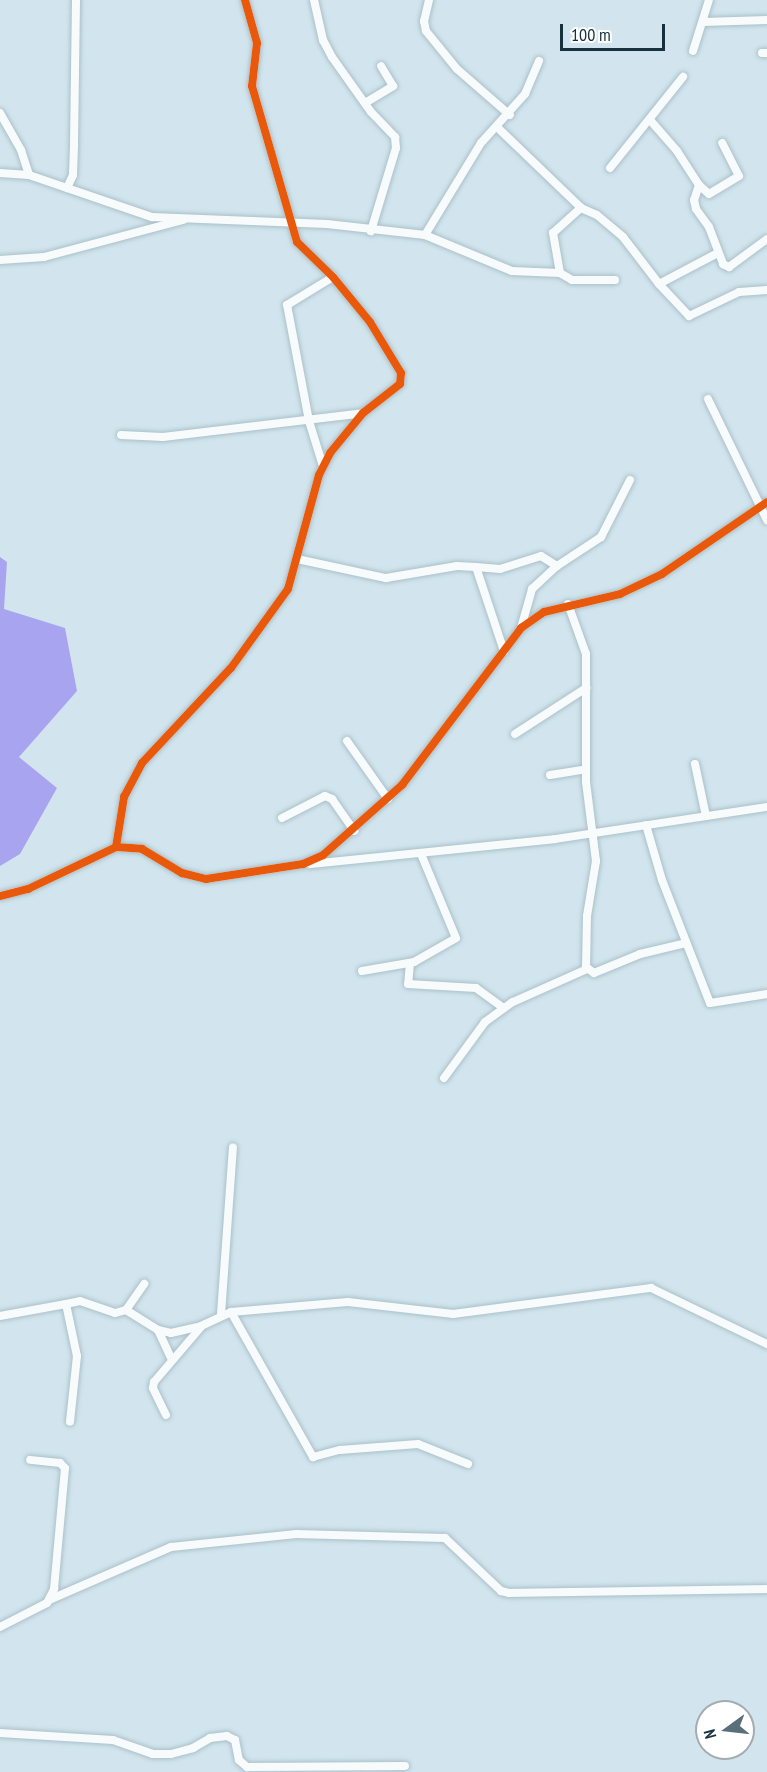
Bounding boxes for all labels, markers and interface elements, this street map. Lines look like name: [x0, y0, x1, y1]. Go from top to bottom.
scale bar: [563, 12, 668, 50]
text: 100 m: [571, 23, 611, 46]
north arrow: [695, 1700, 755, 1760]
text: N: [699, 1727, 720, 1741]

